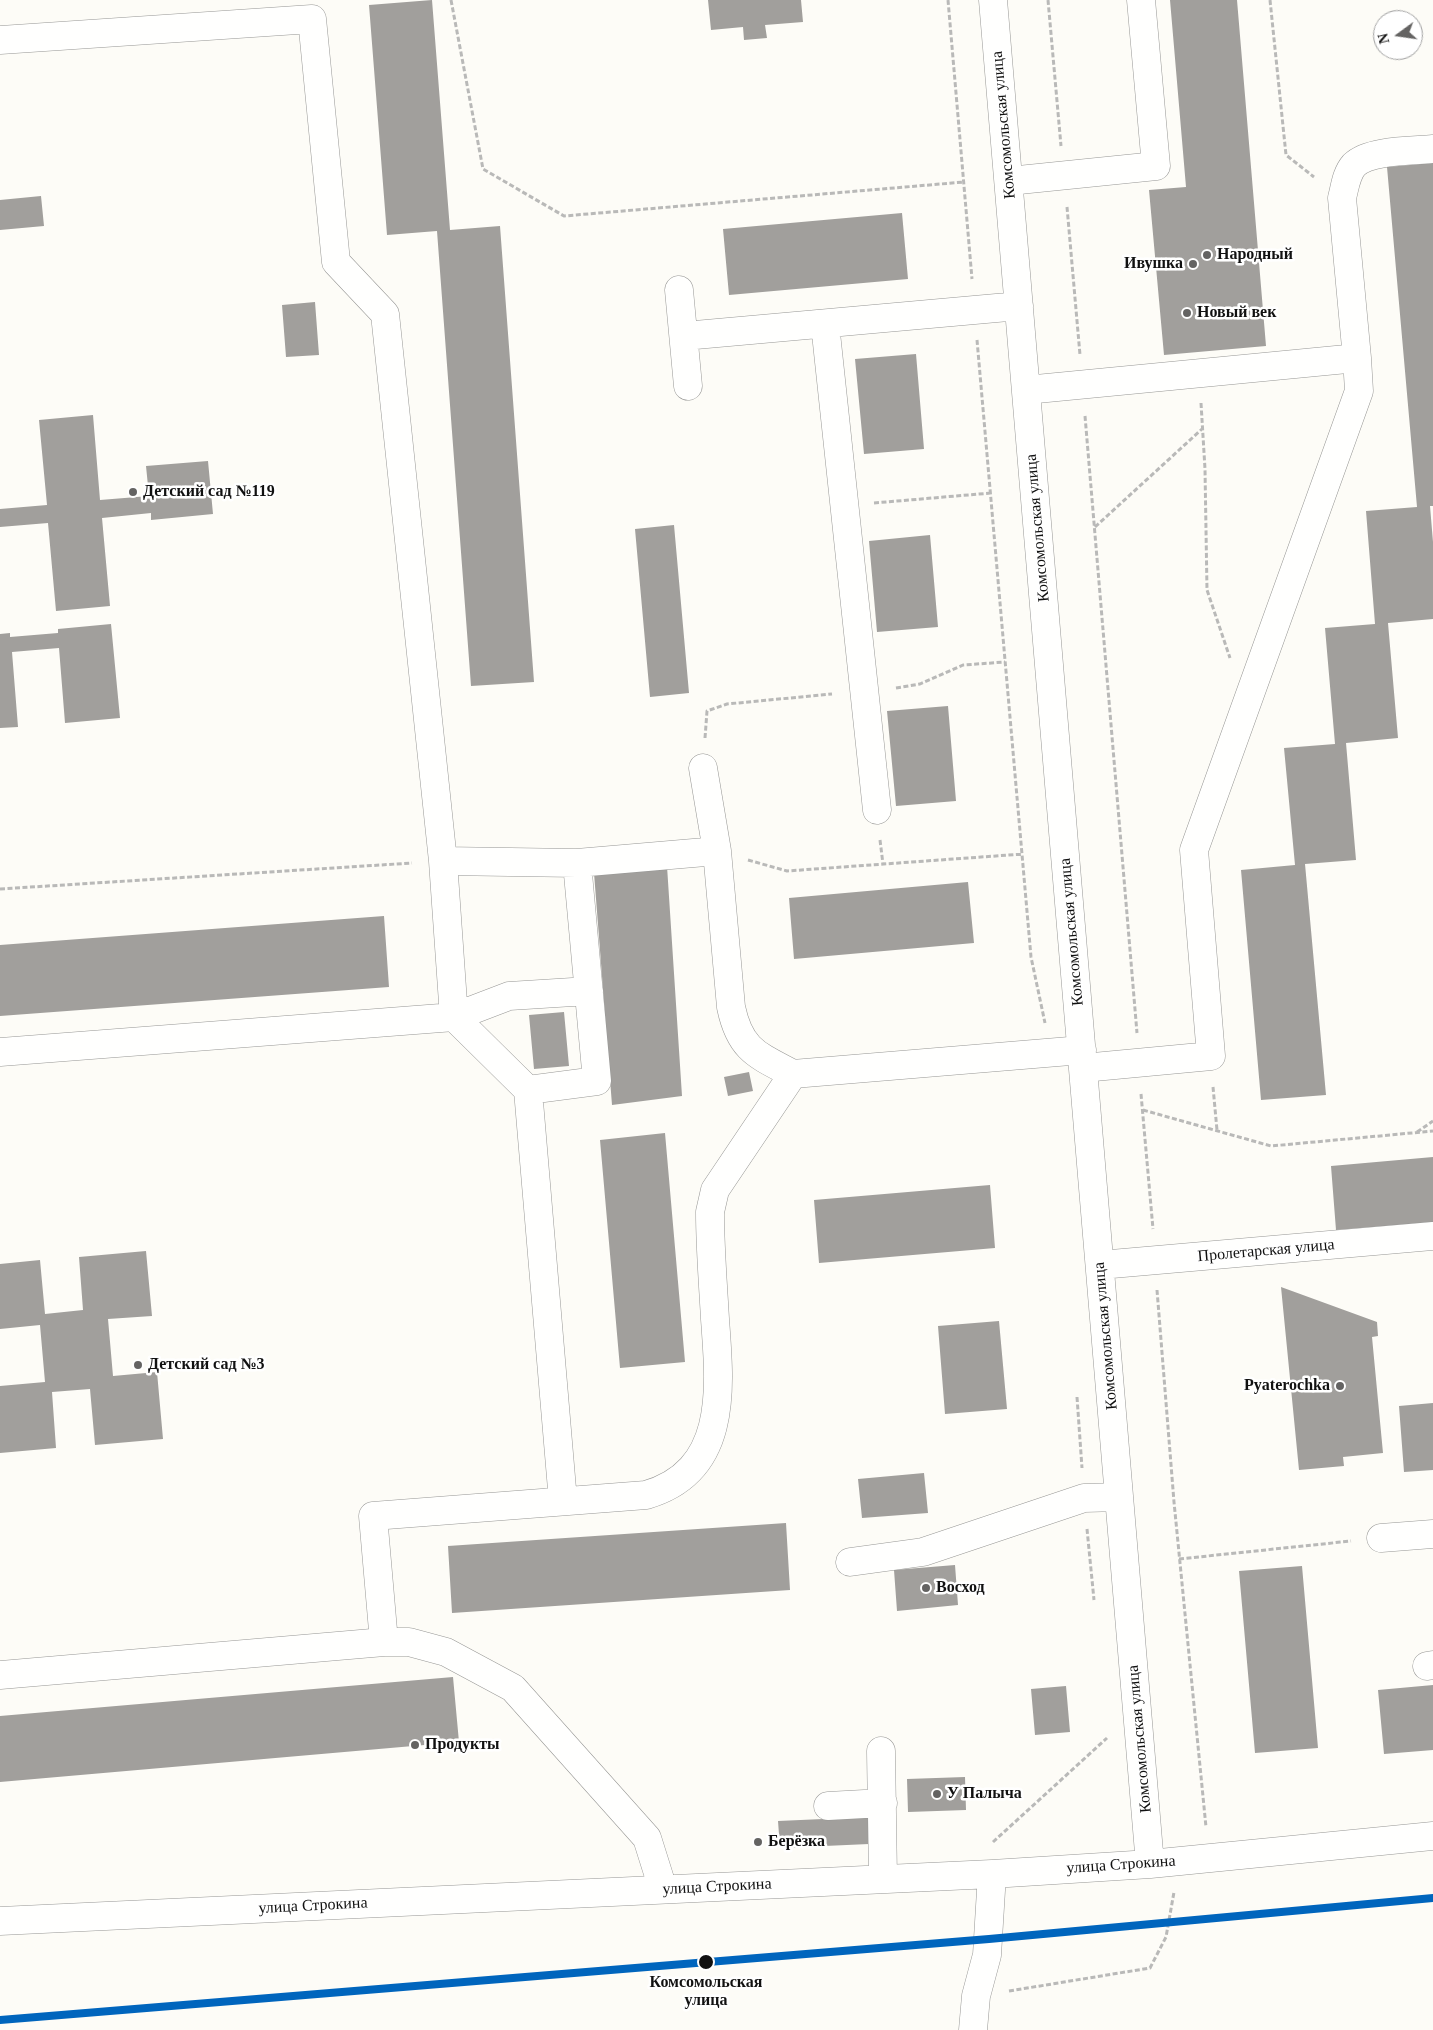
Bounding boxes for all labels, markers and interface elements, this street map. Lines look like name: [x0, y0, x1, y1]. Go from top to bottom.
north arrow: [1373, 10, 1423, 60]
text: N: [1375, 32, 1392, 45]
street label: Комсомольская улица: [988, 50, 1020, 200]
place label: Народный: [1217, 245, 1293, 265]
marker: Народный: [1201, 249, 1213, 261]
place label: Ивушка: [1124, 254, 1183, 274]
marker: Ивушка: [1187, 258, 1199, 270]
place label: Новый век: [1197, 303, 1276, 323]
marker: Новый век: [1181, 307, 1193, 319]
street label: Комсомольская улица: [1022, 453, 1054, 603]
place label: Детский сад №119: [143, 482, 275, 502]
marker: Детский сад №119: [127, 486, 139, 498]
street label: Комсомольская улица: [1056, 857, 1088, 1007]
street label: Пролетарская улица: [1197, 1235, 1335, 1267]
street label: Комсомольская улица: [1090, 1261, 1122, 1411]
place label: Детский сад №3: [148, 1355, 265, 1375]
marker: Детский сад №3: [132, 1359, 144, 1371]
place label: Pyaterochka: [1244, 1376, 1330, 1396]
marker: Pyaterochka: [1334, 1380, 1346, 1392]
place label: Восход: [936, 1578, 985, 1598]
marker: Восход: [920, 1582, 932, 1594]
street label: Комсомольская улица: [1124, 1664, 1156, 1814]
place label: Продукты: [425, 1735, 500, 1755]
marker: Продукты: [409, 1739, 421, 1751]
place label: У Палыча: [947, 1784, 1022, 1804]
marker: У Палыча: [931, 1788, 943, 1800]
place label: Берёзка: [768, 1832, 825, 1852]
marker: Берёзка: [752, 1836, 764, 1848]
street label: улица Строкина: [1066, 1852, 1176, 1878]
street label: улица Строкина: [662, 1875, 772, 1899]
street label: улица Строкина: [258, 1894, 368, 1918]
marker: Комсомольская улица: [697, 1953, 715, 1971]
place label: Комсомольская улица: [650, 1973, 762, 2011]

